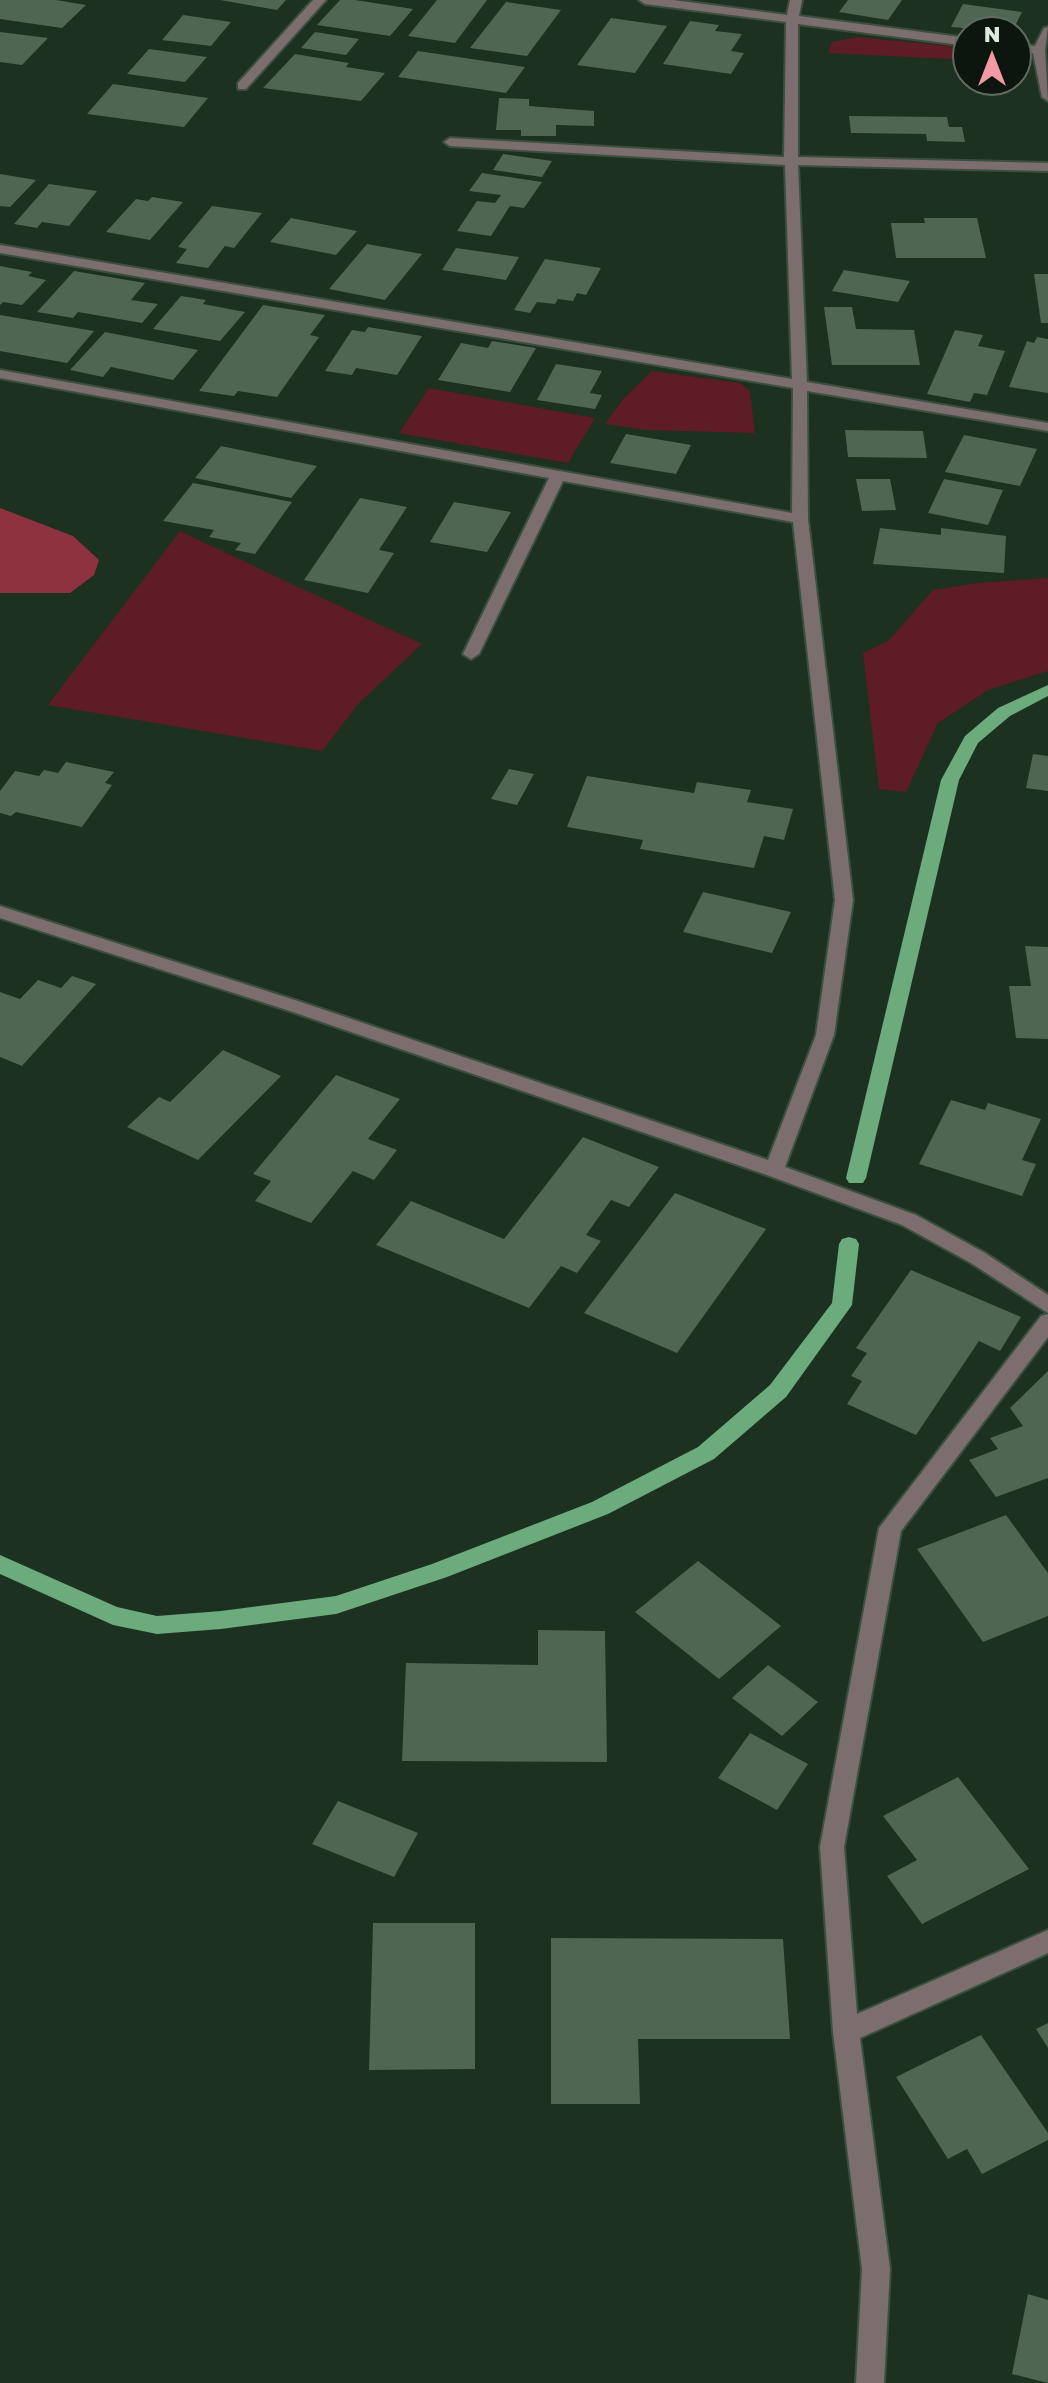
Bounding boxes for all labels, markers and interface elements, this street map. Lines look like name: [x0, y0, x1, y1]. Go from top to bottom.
north arrow: [952, 16, 1032, 96]
text: N: [984, 20, 1000, 47]

